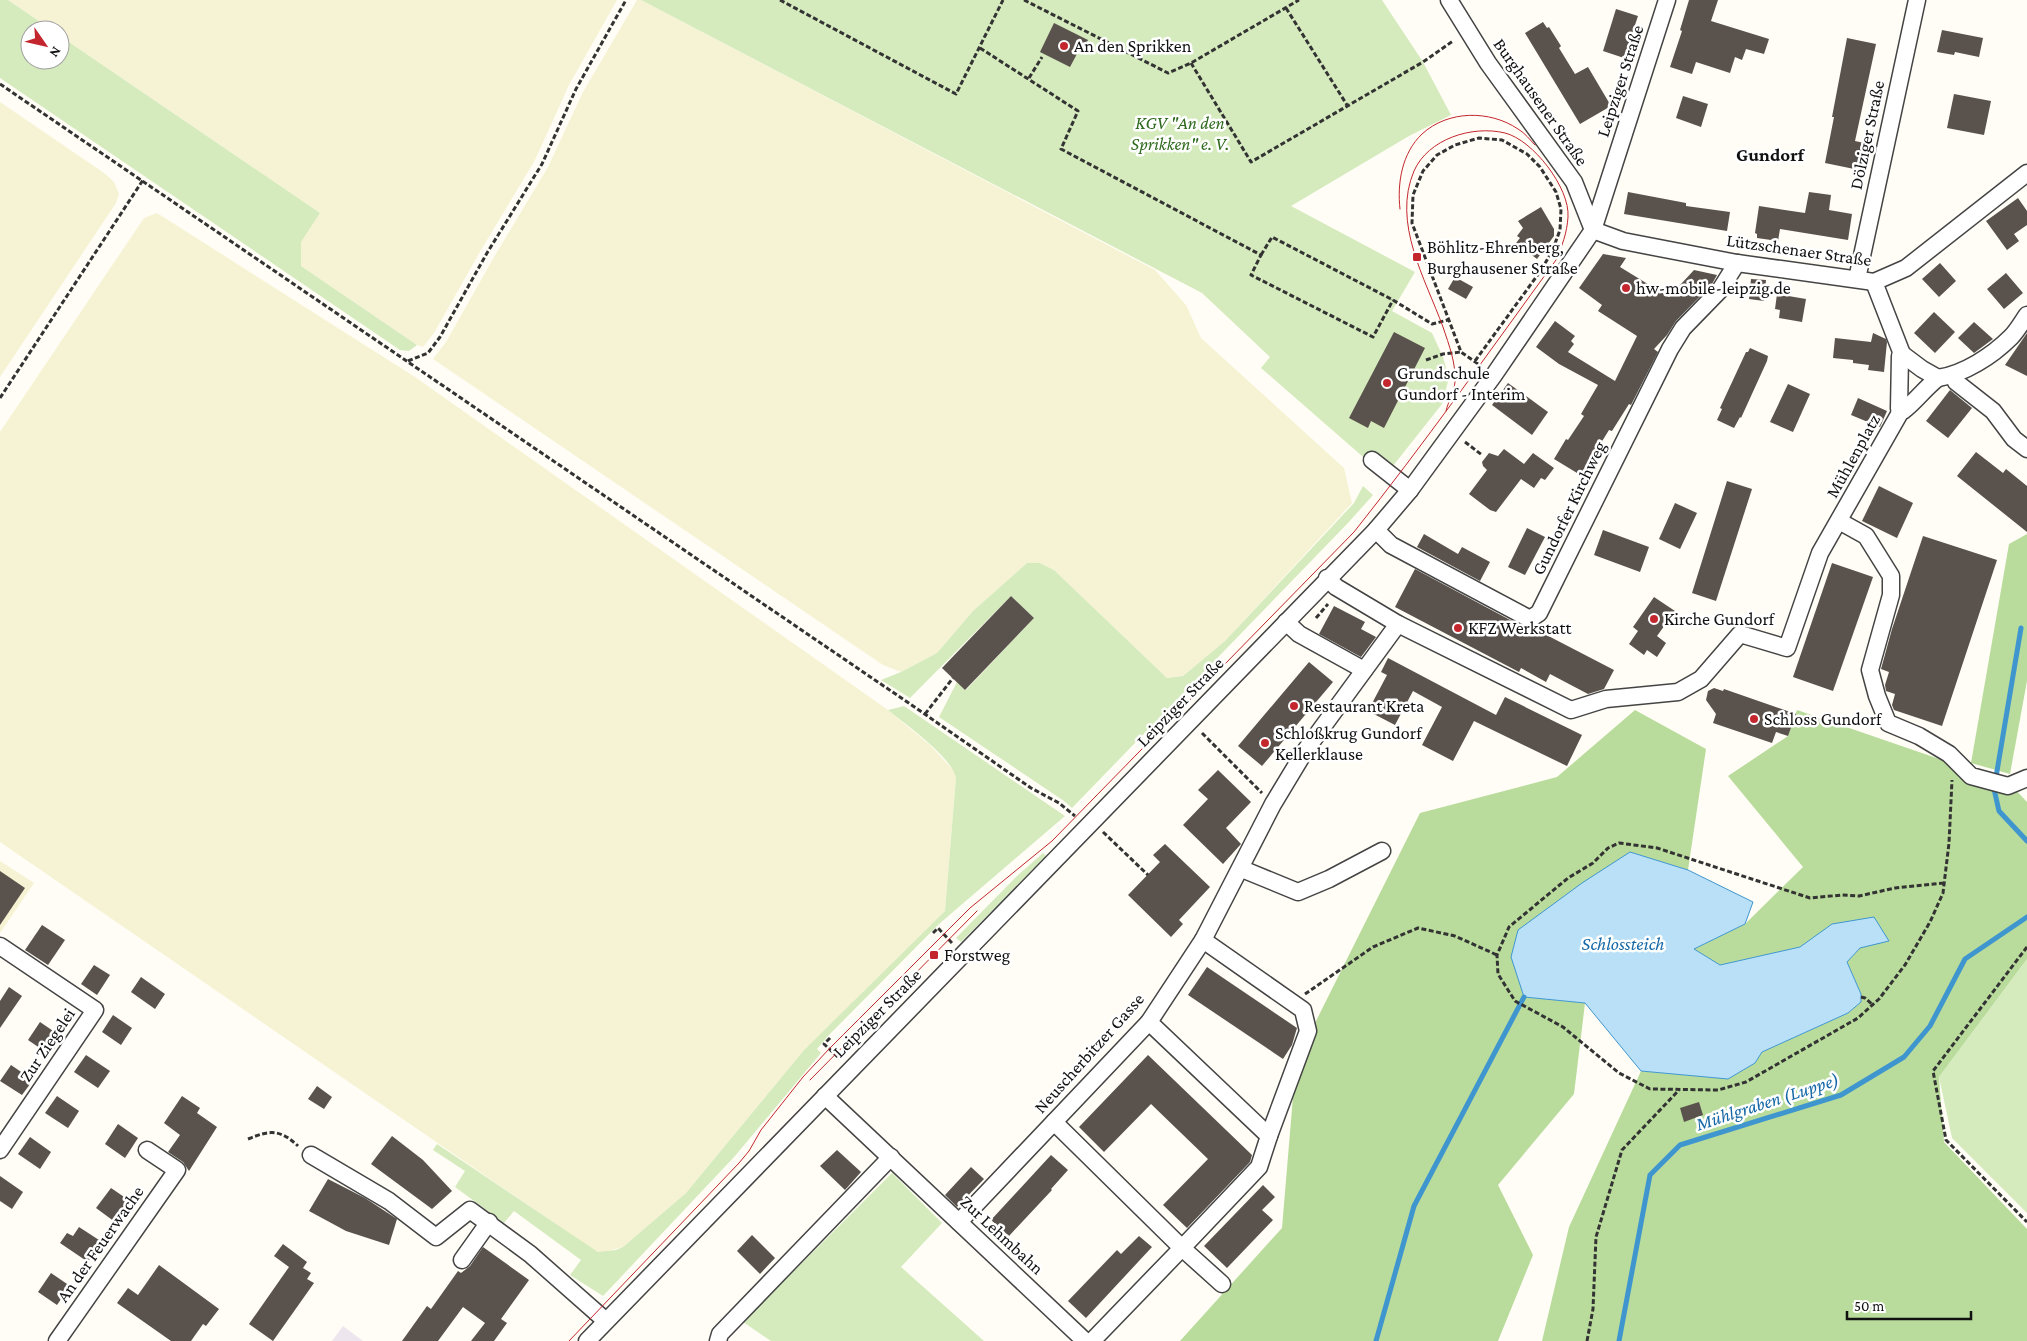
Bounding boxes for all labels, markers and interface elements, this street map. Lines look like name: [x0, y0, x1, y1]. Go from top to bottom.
north arrow: [20, 20, 70, 70]
street label: Leipziger Straße: [1593, 22, 1648, 139]
street label: Burghausener Straße: [1490, 35, 1592, 170]
place label: An den Sprikken: [1074, 36, 1192, 56]
marker: An den Sprikken: [1058, 40, 1070, 52]
text: N: [46, 44, 65, 61]
street label: Dölziger Straße: [1846, 79, 1888, 191]
park label: KGV "An den Sprikken" e. V.: [1131, 113, 1229, 154]
district label: Gundorf: [1736, 144, 1806, 165]
street label: Lützschenaer Straße: [1725, 230, 1873, 270]
place label: Böhlitz-Ehrenberg, Burghausener Straße: [1427, 237, 1578, 278]
marker: Böhlitz-Ehrenberg, Burghausener Straße: [1411, 251, 1423, 263]
place label: hw-mobile-leipzig.de: [1636, 278, 1791, 298]
marker: hw-mobile-leipzig.de: [1620, 282, 1632, 294]
place label: Grundschule Gundorf - Interim: [1397, 363, 1526, 404]
marker: Grundschule Gundorf - Interim: [1381, 377, 1393, 389]
street label: Mühlenplatz: [1822, 410, 1884, 501]
street label: Gundorfer Kirchweg: [1528, 438, 1610, 578]
place label: Kirche Gundorf: [1664, 609, 1776, 629]
marker: Kirche Gundorf: [1648, 613, 1660, 625]
place label: KFZ Werkstatt: [1468, 618, 1573, 638]
marker: KFZ Werkstatt: [1452, 622, 1464, 634]
street label: Leipziger Straße: [1132, 653, 1228, 751]
place label: Restaurant Kreta: [1304, 696, 1424, 716]
marker: Restaurant Kreta: [1288, 700, 1300, 712]
place label: Schloss Gundorf: [1764, 709, 1883, 729]
marker: Schloss Gundorf: [1748, 713, 1760, 725]
place label: Schloßkrug Gundorf Kellerklause: [1275, 723, 1423, 764]
marker: Schloßkrug Gundorf Kellerklause: [1259, 737, 1271, 749]
water label: Schlossteich: [1582, 933, 1664, 954]
place label: Forstweg: [944, 945, 1011, 965]
marker: Forstweg: [928, 949, 940, 961]
street label: Leipziger Straße: [829, 965, 925, 1061]
street label: Neuscherbitzer Gasse: [1030, 989, 1148, 1117]
street label: Zur Ziegelei: [15, 1004, 79, 1086]
water label: Mühlgraben (Luppe): [1692, 1068, 1842, 1136]
street label: An der Feuerwache: [52, 1182, 148, 1306]
street label: Zur Lehmbahn: [956, 1191, 1048, 1279]
scale bar: [1847, 1288, 1971, 1320]
text: 50 m: [1854, 1298, 1884, 1314]

